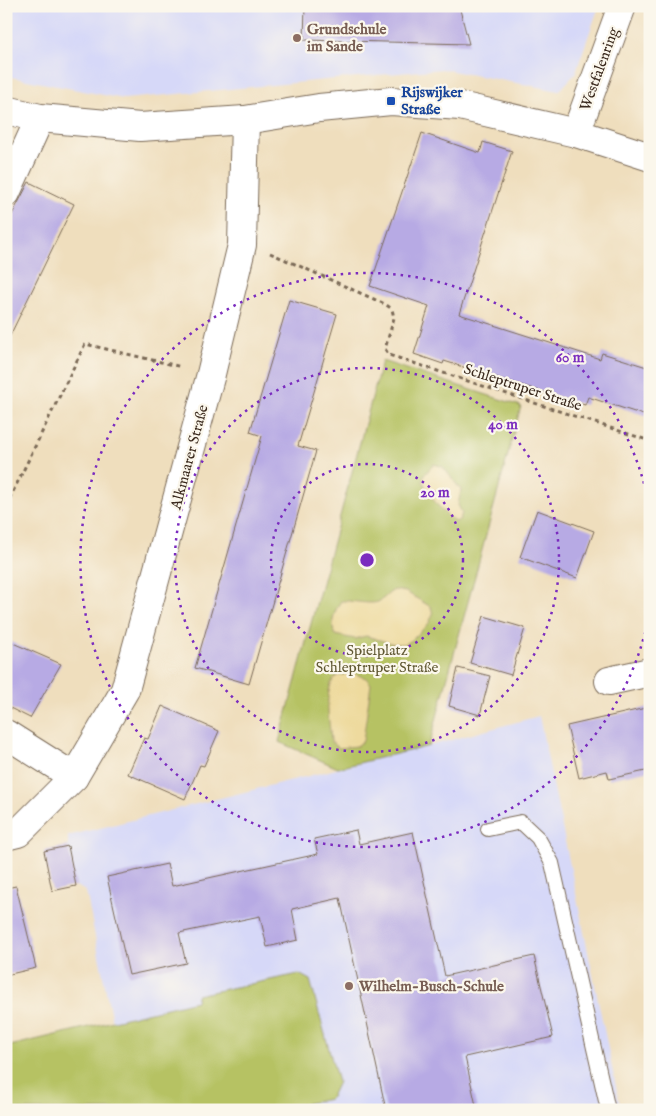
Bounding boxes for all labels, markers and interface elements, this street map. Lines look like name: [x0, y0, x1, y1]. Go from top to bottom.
place label: Grundschule im Sande: [307, 20, 387, 56]
street label: Westfalenring: [576, 24, 624, 113]
marker: Grundschule im Sande: [291, 32, 303, 44]
place label: Rijswijker Straße: [401, 83, 463, 119]
marker: Rijswijker Straße: [385, 95, 397, 107]
text: 60 m: [556, 348, 585, 367]
street label: Schleptruper Straße: [461, 359, 584, 416]
street label: Alkmaarer Straße: [166, 403, 213, 512]
text: 40 m: [488, 415, 518, 434]
text: 20 m: [420, 483, 450, 502]
centre of rings: [358, 551, 376, 569]
park label: Spielplatz Schleptruper Straße: [316, 641, 439, 677]
place label: Wilhelm-Busch-Schule: [358, 977, 504, 996]
marker: Wilhelm-Busch-Schule: [343, 980, 355, 992]

